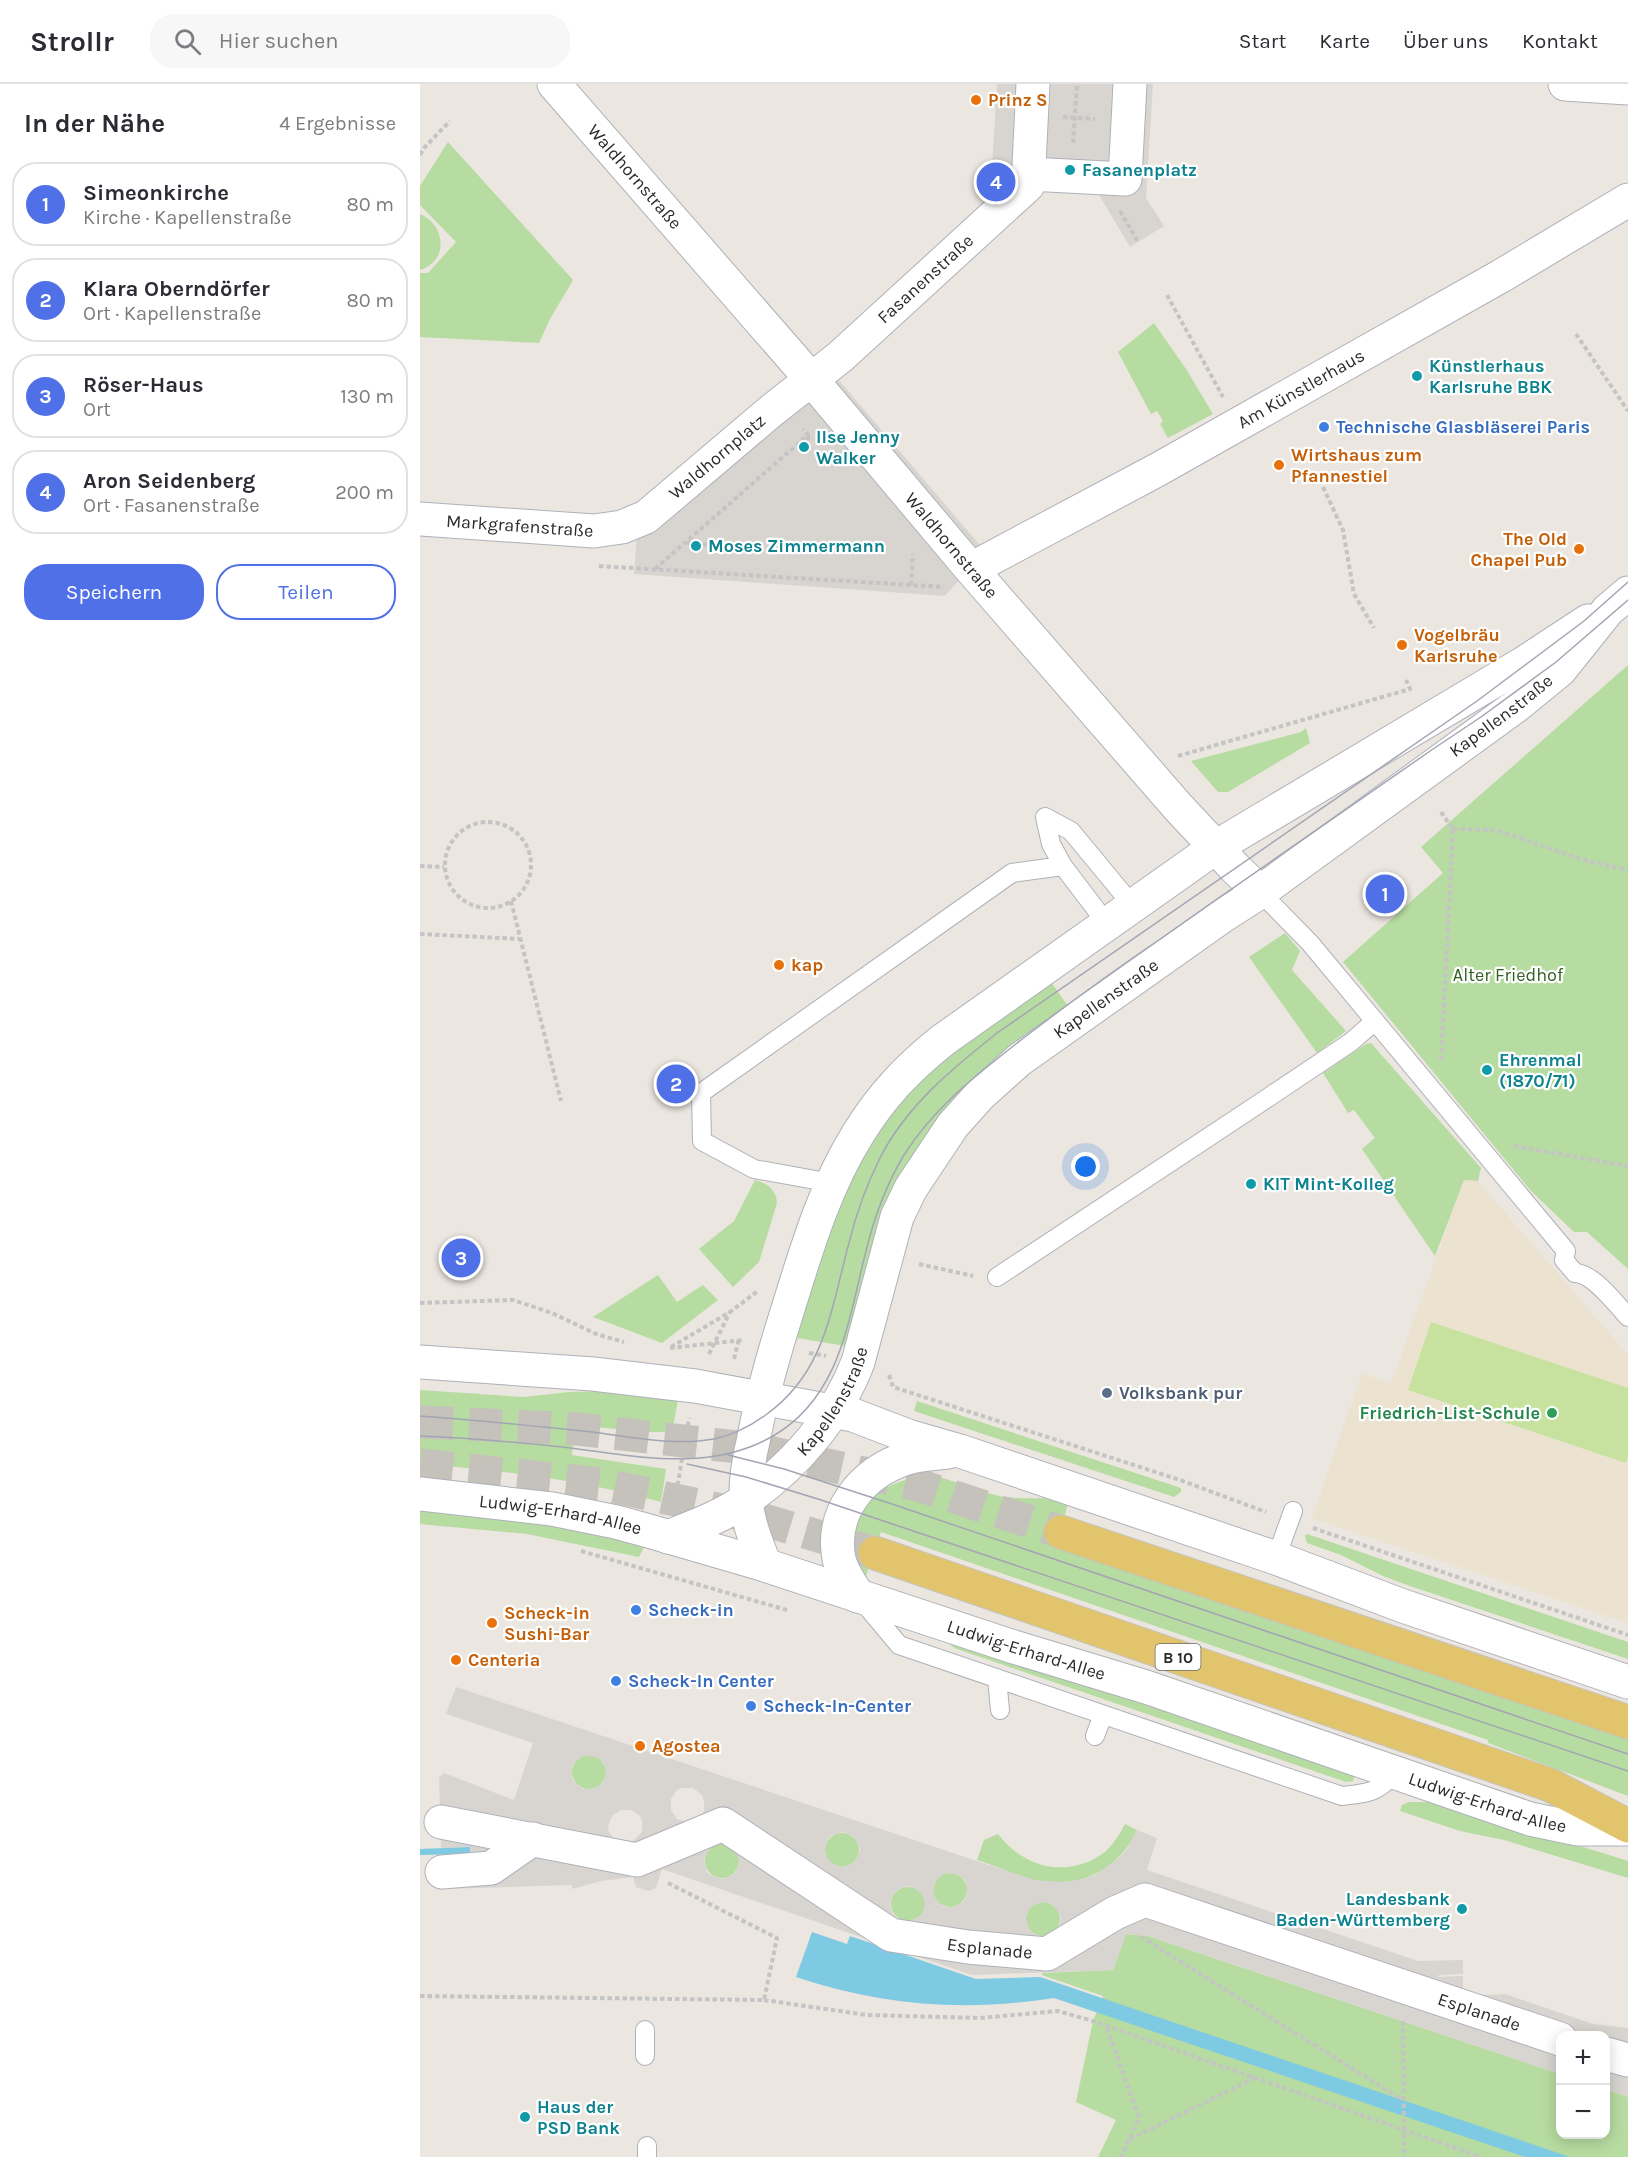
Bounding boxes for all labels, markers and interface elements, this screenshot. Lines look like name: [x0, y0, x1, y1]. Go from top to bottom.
search box: [150, 14, 570, 68]
text: Strollr: [30, 25, 114, 58]
icon: search: [171, 25, 204, 58]
text: Hier suchen: [219, 28, 339, 54]
text: Start: [1239, 29, 1286, 53]
text: Karte: [1319, 29, 1370, 53]
text: Über uns: [1403, 29, 1489, 53]
text: Kontakt: [1522, 29, 1598, 53]
place label: Prinz S: [988, 89, 1048, 111]
marker: Prinz S: [969, 93, 983, 107]
text: In der Nähe: [24, 108, 165, 139]
text: 4 Ergebnisse: [279, 112, 396, 135]
street label: Waldhornstraße: [583, 120, 687, 234]
place label: Fasanenplatz: [1082, 159, 1197, 181]
pin: 4: [976, 160, 1016, 204]
marker: Fasanenplatz: [1063, 163, 1077, 177]
text: Simeonkirche: [83, 180, 229, 206]
text: 1: [42, 193, 49, 216]
text: 80 m: [346, 193, 394, 216]
text: Kirche · Kapellenstraße: [83, 206, 292, 229]
street label: Fasanenstraße: [873, 229, 978, 328]
text: Klara Oberndörfer: [83, 276, 270, 302]
text: 2: [39, 289, 52, 312]
text: 80 m: [346, 289, 394, 312]
text: Ort · Kapellenstraße: [83, 302, 261, 325]
street label: Am Künstlerhaus: [1234, 344, 1368, 433]
place label: Künstlerhaus Karlsruhe BBK: [1429, 355, 1552, 398]
marker: Künstlerhaus Karlsruhe BBK: [1410, 369, 1424, 383]
text: Röser-Haus: [83, 372, 204, 398]
text: 3: [39, 385, 52, 408]
text: 130 m: [340, 385, 394, 408]
text: Ort: [83, 398, 111, 421]
street label: Waldhornplatz: [664, 409, 770, 504]
place label: Technische Glasbläserei Paris: [1336, 416, 1590, 438]
marker: Technische Glasbläserei Paris: [1317, 420, 1331, 434]
place label: Ilse Jenny Walker: [816, 426, 900, 469]
marker: Ilse Jenny Walker: [797, 440, 811, 454]
place label: Wirtshaus zum Pfannestiel: [1291, 444, 1422, 487]
marker: Wirtshaus zum Pfannestiel: [1272, 458, 1286, 472]
text: Aron Seidenberg: [83, 468, 255, 494]
text: 4: [40, 481, 51, 504]
text: 200 m: [335, 481, 394, 504]
street label: Waldhornstraße: [900, 488, 1003, 603]
text: Ort · Fasanenstraße: [83, 494, 259, 517]
street label: Markgrafenstraße: [445, 510, 594, 542]
place label: The Old Chapel Pub: [1471, 528, 1567, 571]
place label: Moses Zimmermann: [708, 535, 885, 557]
marker: Moses Zimmermann: [689, 539, 703, 553]
marker: The Old Chapel Pub: [1572, 542, 1586, 556]
button: Speichern: [24, 564, 204, 620]
button: Teilen: [216, 564, 396, 620]
place label: Vogelbräu Karlsruhe: [1414, 624, 1500, 667]
marker: Vogelbräu Karlsruhe: [1395, 638, 1409, 652]
street label: Kapellenstraße: [1445, 670, 1557, 762]
pin: 1: [1366, 872, 1404, 916]
place label: kap: [791, 954, 823, 976]
street label: Kapellenstraße: [1049, 954, 1163, 1043]
marker: kap: [772, 958, 786, 972]
park label: Alter Friedhof: [1453, 964, 1564, 986]
place label: Ehrenmal (1870/71): [1499, 1049, 1582, 1092]
pin: 2: [656, 1062, 696, 1106]
marker: Ehrenmal (1870/71): [1480, 1063, 1494, 1077]
your location: [1071, 1152, 1100, 1181]
place label: KIT Mint-Kolleg: [1263, 1173, 1395, 1195]
marker: KIT Mint-Kolleg: [1244, 1177, 1258, 1191]
pin: 3: [442, 1236, 480, 1280]
street label: Kapellenstraße: [792, 1344, 873, 1461]
place label: Volksbank pur: [1119, 1382, 1242, 1404]
marker: Volksbank pur: [1100, 1386, 1114, 1400]
place label: Friedrich-List-Schule: [1360, 1402, 1540, 1424]
marker: Friedrich-List-Schule: [1545, 1406, 1559, 1420]
street label: Ludwig-Erhard-Allee: [478, 1490, 644, 1540]
place label: Scheck-in: [648, 1599, 734, 1621]
place label: Scheck-in Sushi-Bar: [504, 1602, 590, 1645]
marker: Scheck-in: [629, 1603, 643, 1617]
street label: Ludwig-Erhard-Allee: [944, 1615, 1108, 1685]
marker: Scheck-in Sushi-Bar: [485, 1616, 499, 1630]
road number: B 10: [1156, 1644, 1200, 1670]
place label: Centeria: [468, 1649, 540, 1671]
marker: Centeria: [449, 1653, 463, 1667]
place label: Scheck-In Center: [628, 1670, 774, 1692]
marker: Scheck-In Center: [609, 1674, 623, 1688]
place label: Scheck-In-Center: [763, 1695, 911, 1717]
marker: Scheck-In-Center: [744, 1699, 758, 1713]
place label: Agostea: [652, 1735, 721, 1757]
marker: Agostea: [633, 1739, 647, 1753]
street label: Ludwig-Erhard-Allee: [1406, 1767, 1568, 1837]
place label: Landesbank Baden-Württemberg: [1276, 1888, 1451, 1931]
marker: Landesbank Baden-Württemberg: [1455, 1902, 1469, 1916]
street label: Esplanade: [945, 1933, 1033, 1964]
street label: Esplanade: [1435, 1988, 1523, 2036]
map controls: [1556, 2031, 1610, 2139]
button: +: [1556, 2031, 1610, 2085]
button: −: [1556, 2085, 1610, 2139]
place label: Haus der PSD Bank: [537, 2096, 620, 2139]
marker: Haus der PSD Bank: [518, 2110, 532, 2124]

